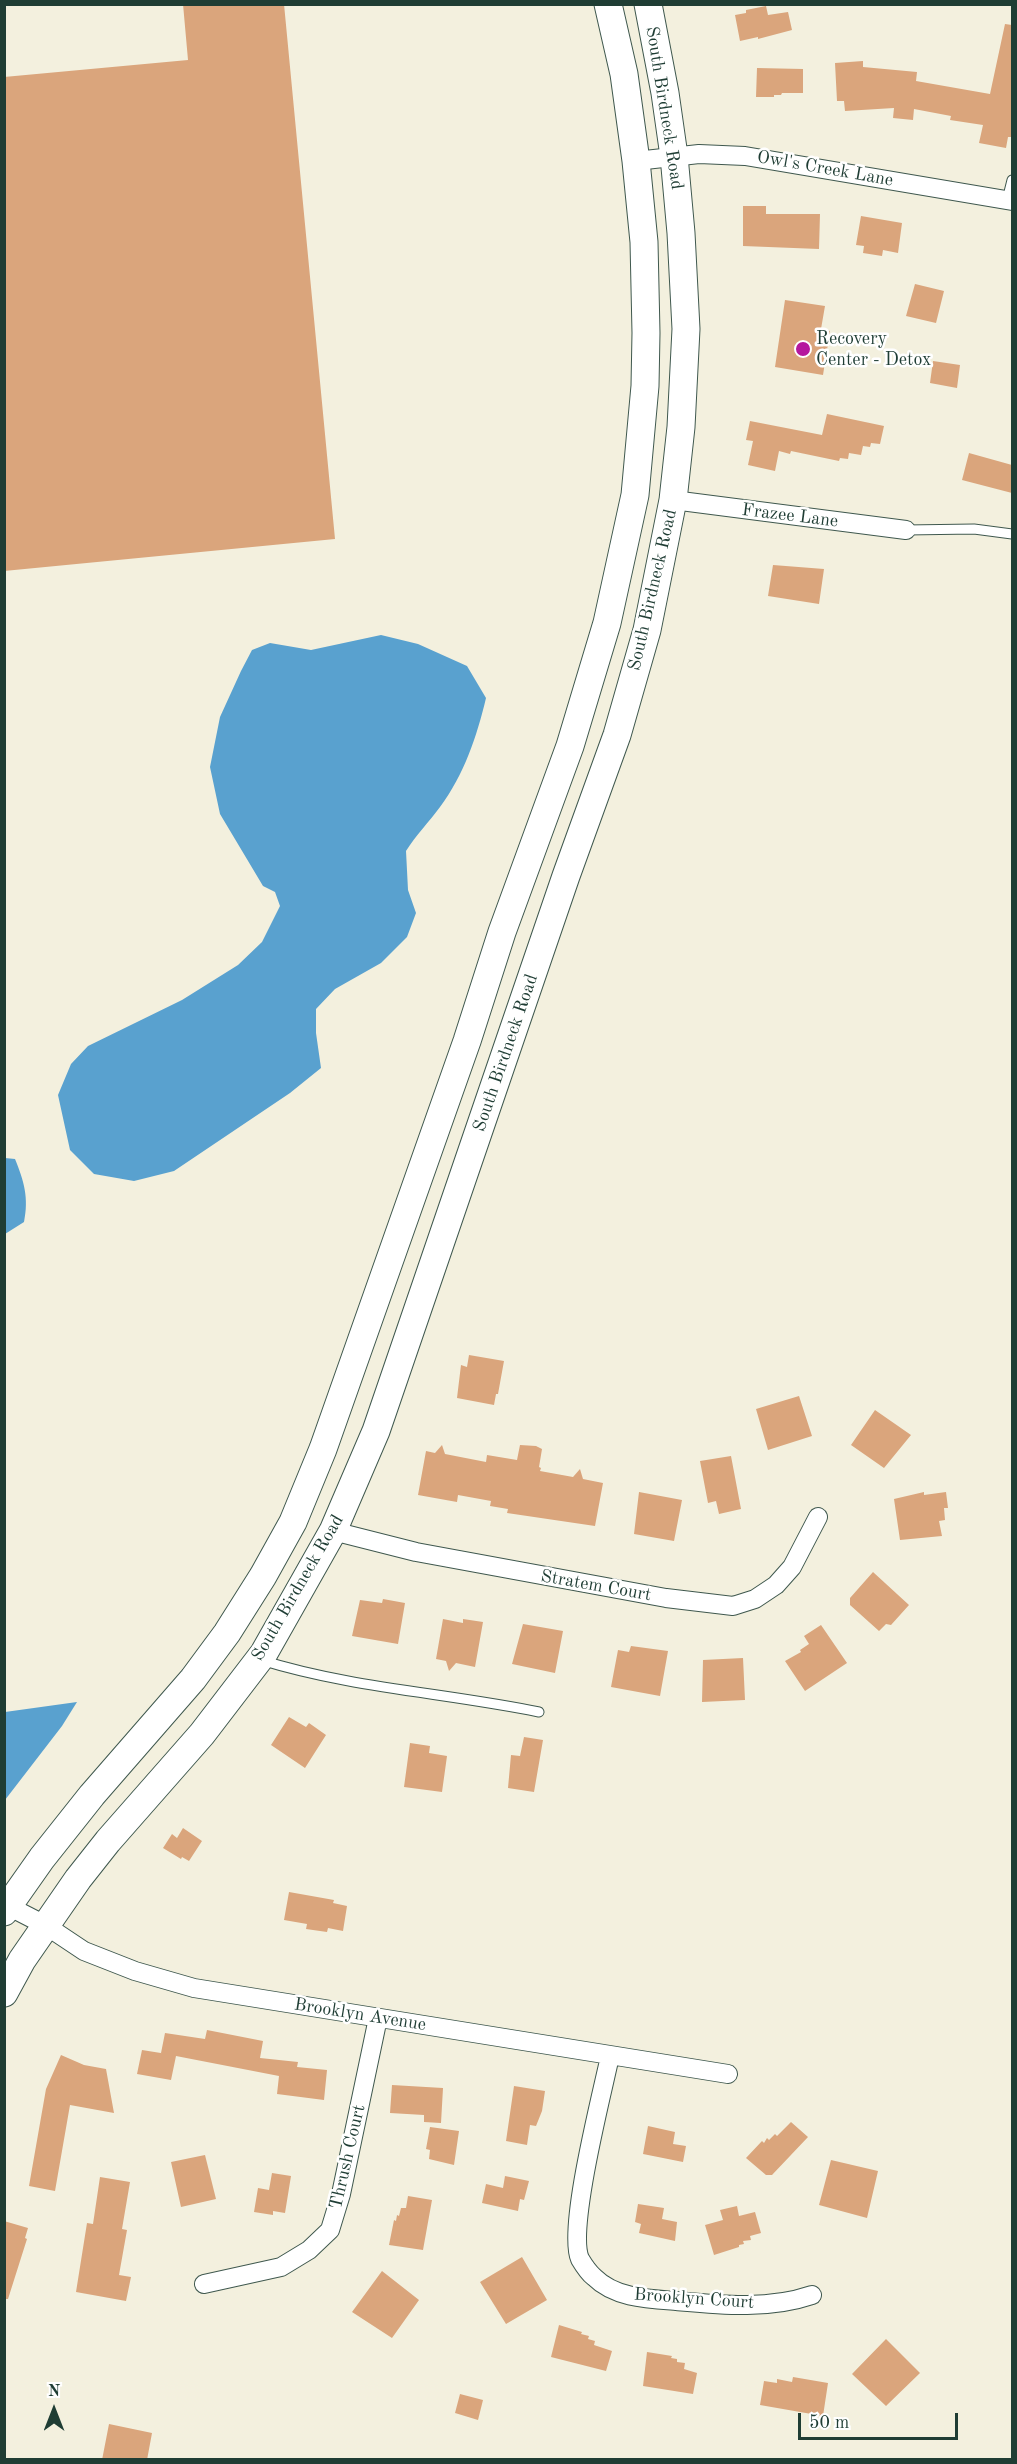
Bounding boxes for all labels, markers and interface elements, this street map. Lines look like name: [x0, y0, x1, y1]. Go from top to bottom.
street label: South Birdneck Road: [640, 25, 688, 191]
street label: Owl's Creek Lane: [755, 146, 895, 192]
place label: Recovery Center - Detox: [816, 328, 931, 370]
marker: Recovery Center - Detox: [794, 340, 812, 358]
street label: Frazee Lane: [741, 499, 839, 533]
street label: South Birdneck Road: [624, 507, 682, 673]
street label: South Birdneck Road: [469, 971, 543, 1135]
street label: South Birdneck Road: [247, 1511, 349, 1665]
street label: Stratem Court: [539, 1566, 653, 1606]
street label: Brooklyn Avenue: [292, 1994, 428, 2036]
street label: Thrush Court: [325, 2103, 371, 2211]
street label: Brooklyn Court: [633, 2284, 755, 2314]
north arrow: [24, 2380, 84, 2440]
text: N: [48, 2384, 60, 2400]
scale bar: [801, 2401, 962, 2439]
text: 50 m: [809, 2414, 849, 2432]

